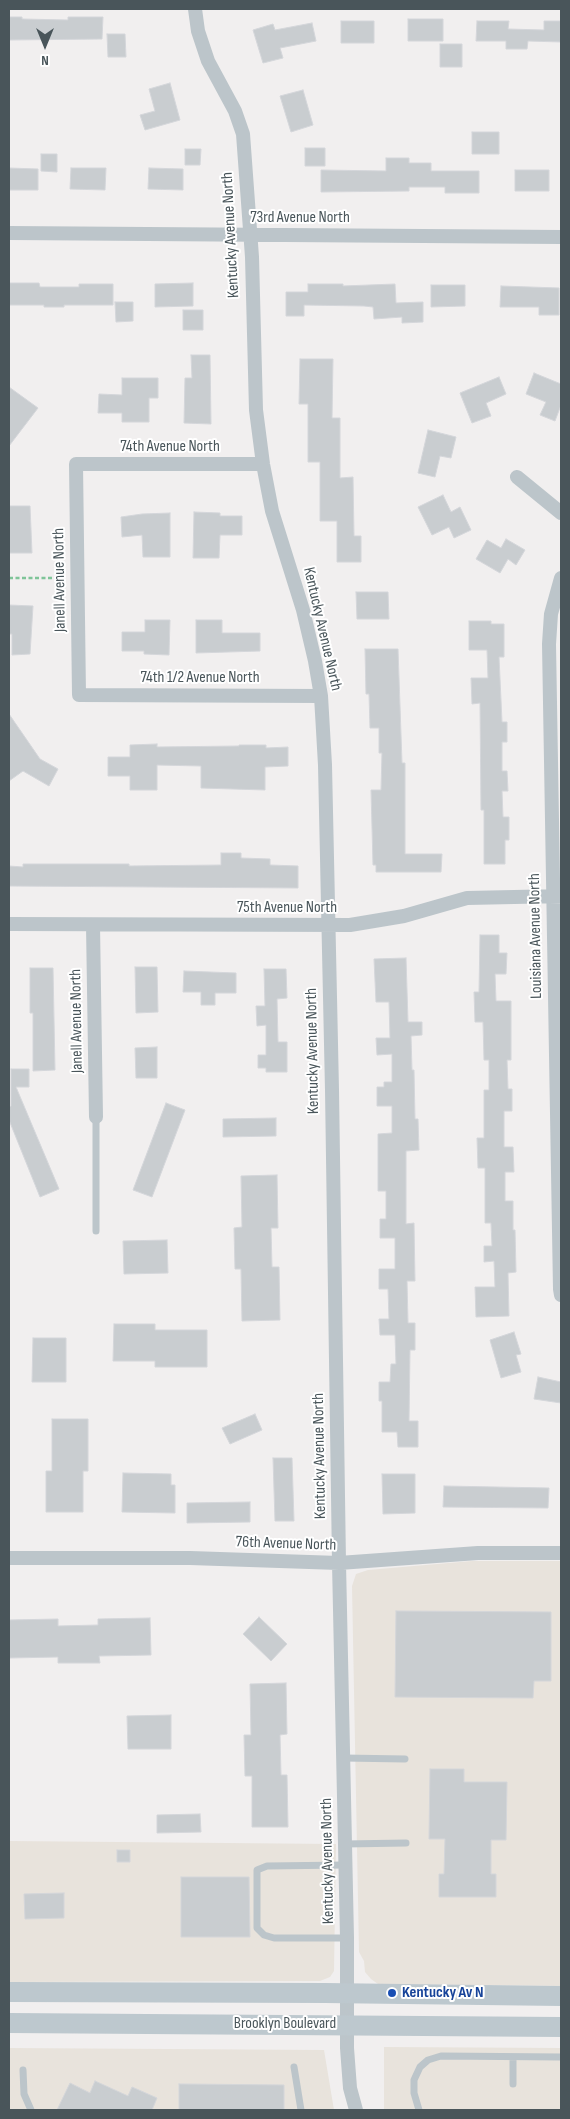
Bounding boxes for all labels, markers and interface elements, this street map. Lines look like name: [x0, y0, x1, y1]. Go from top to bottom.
north arrow: [20, 20, 70, 70]
text: N: [41, 52, 49, 69]
street label: Kentucky Avenue North: [218, 172, 244, 298]
street label: 73rd Avenue North: [250, 208, 350, 228]
street label: 74th Avenue North: [120, 437, 220, 457]
street label: Janell Avenue North: [49, 528, 71, 632]
street label: Kentucky Avenue North: [298, 565, 346, 693]
street label: 74th 1/2 Avenue North: [140, 668, 260, 688]
street label: Louisiana Avenue North: [525, 873, 547, 999]
street label: 75th Avenue North: [237, 898, 337, 918]
street label: Janell Avenue North: [66, 969, 88, 1073]
street label: Kentucky Avenue North: [302, 988, 324, 1114]
street label: Kentucky Avenue North: [309, 1393, 331, 1519]
street label: 76th Avenue North: [235, 1533, 337, 1555]
street label: Kentucky Avenue North: [317, 1798, 339, 1924]
place label: Kentucky Av N: [402, 1983, 484, 2003]
marker: Kentucky Av N: [386, 1987, 398, 1999]
street label: Brooklyn Boulevard: [234, 2014, 336, 2034]

